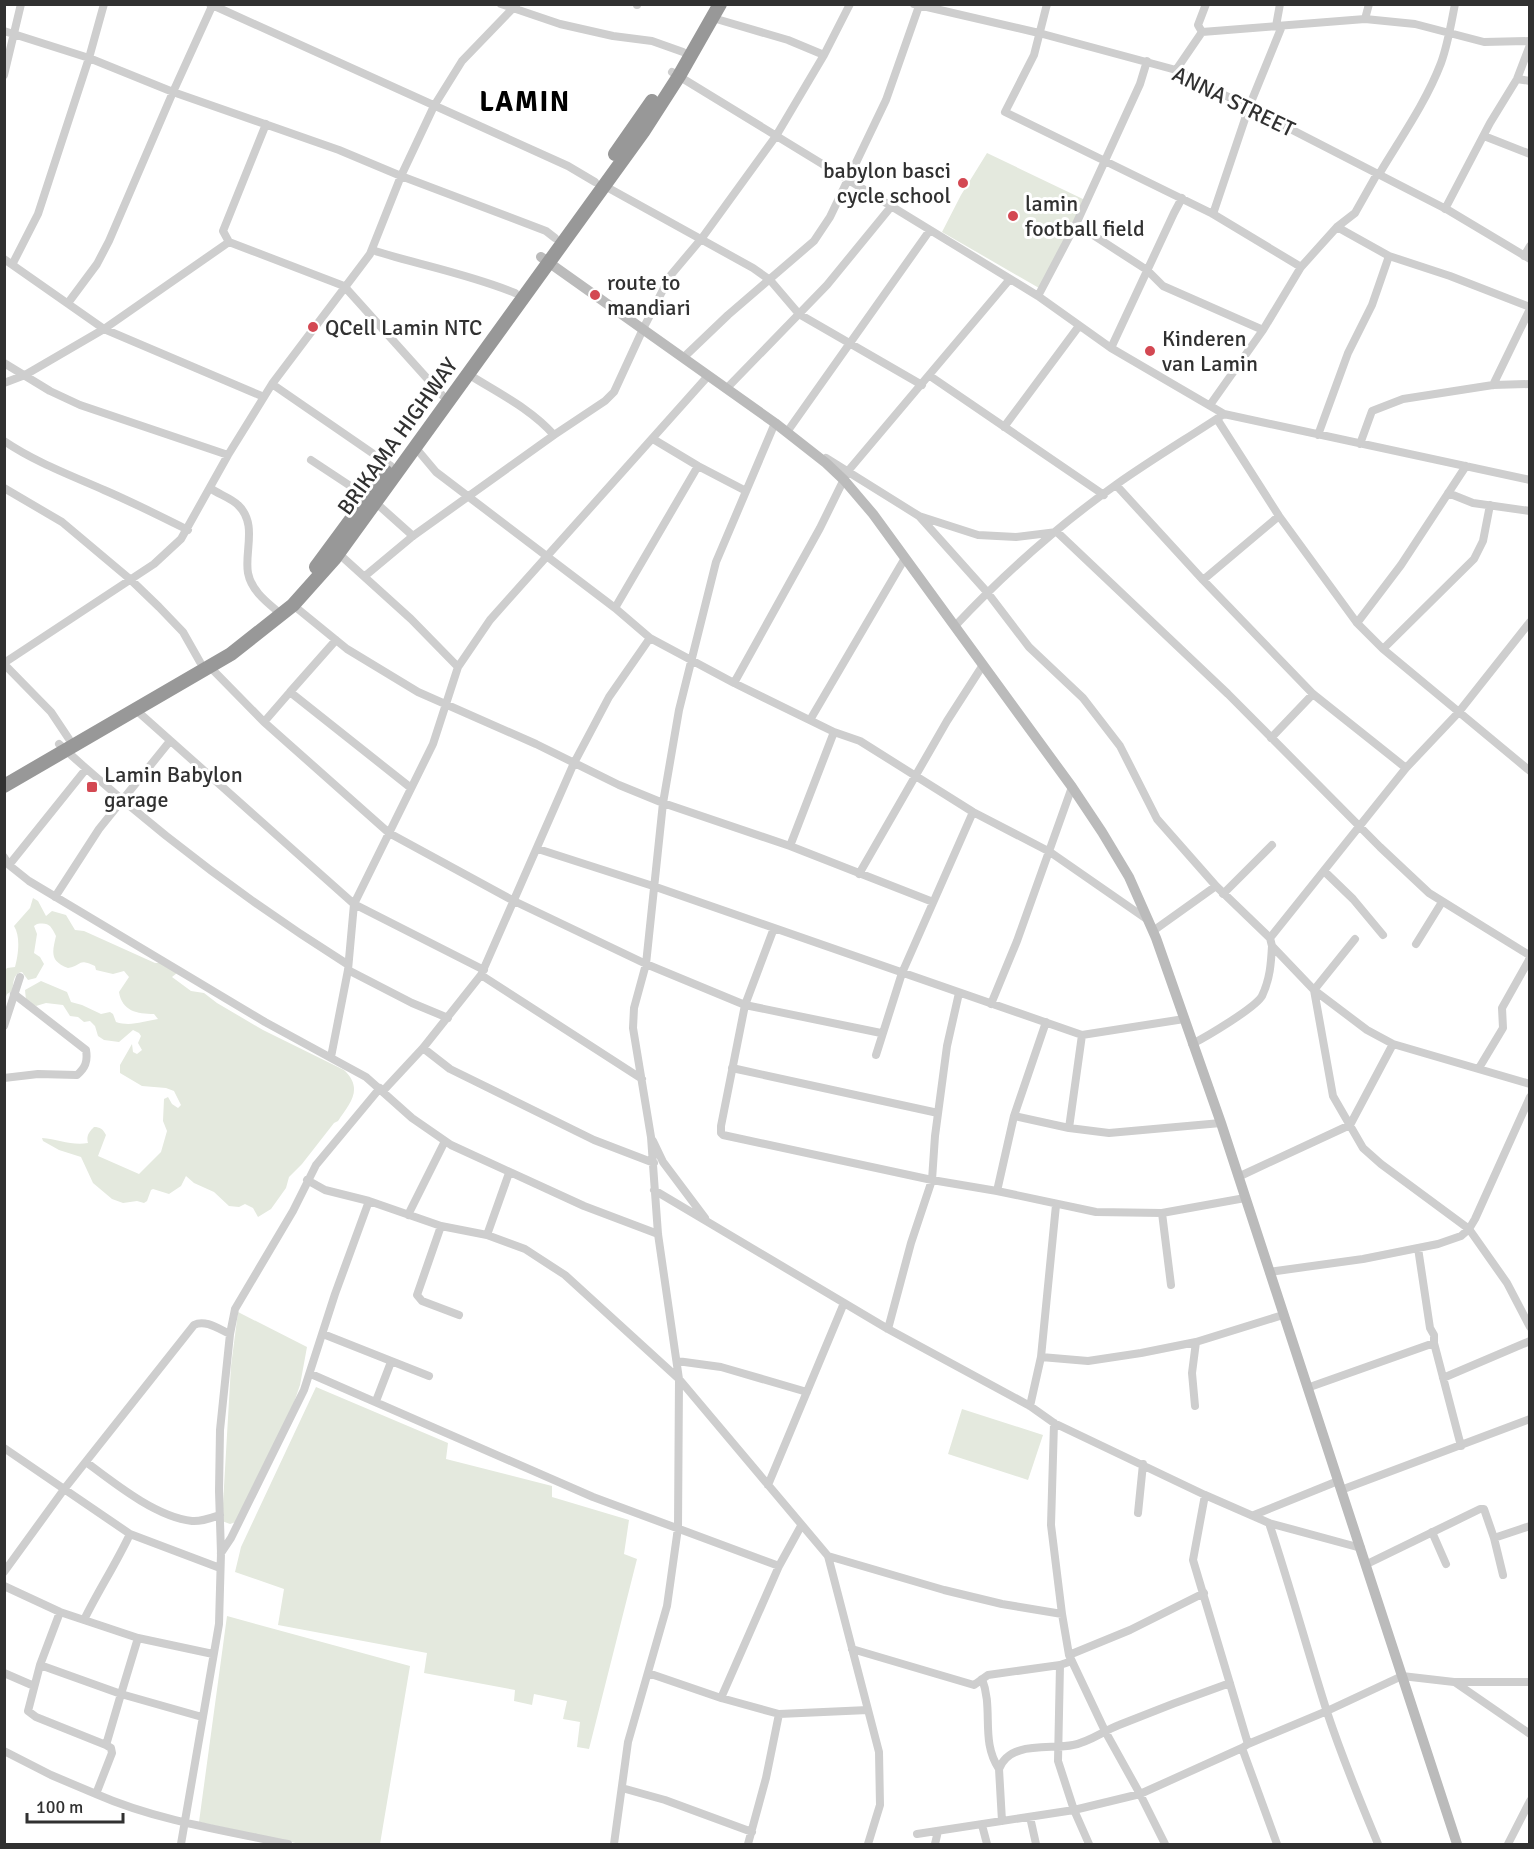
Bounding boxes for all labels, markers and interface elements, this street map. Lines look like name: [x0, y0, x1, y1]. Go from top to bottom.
street label: ANNA STREET: [1168, 60, 1300, 143]
district label: LAMIN: [479, 85, 571, 119]
place label: babylon basci cycle school: [823, 157, 951, 209]
marker: babylon basci cycle school: [956, 176, 970, 190]
place label: lamin football field: [1025, 190, 1145, 242]
marker: lamin football field: [1006, 209, 1020, 223]
place label: route to mandiari: [607, 269, 691, 321]
marker: route to mandiari: [588, 288, 602, 302]
place label: QCell Lamin NTC: [325, 314, 482, 341]
marker: QCell Lamin NTC: [306, 320, 320, 334]
place label: Kinderen van Lamin: [1162, 325, 1258, 377]
marker: Kinderen van Lamin: [1143, 344, 1157, 358]
street label: BRIKAMA HIGHWAY: [331, 353, 463, 520]
place label: Lamin Babylon garage: [104, 761, 243, 813]
marker: Lamin Babylon garage: [85, 780, 99, 794]
scale bar: [27, 1786, 123, 1824]
text: 100 m: [36, 1796, 83, 1818]

